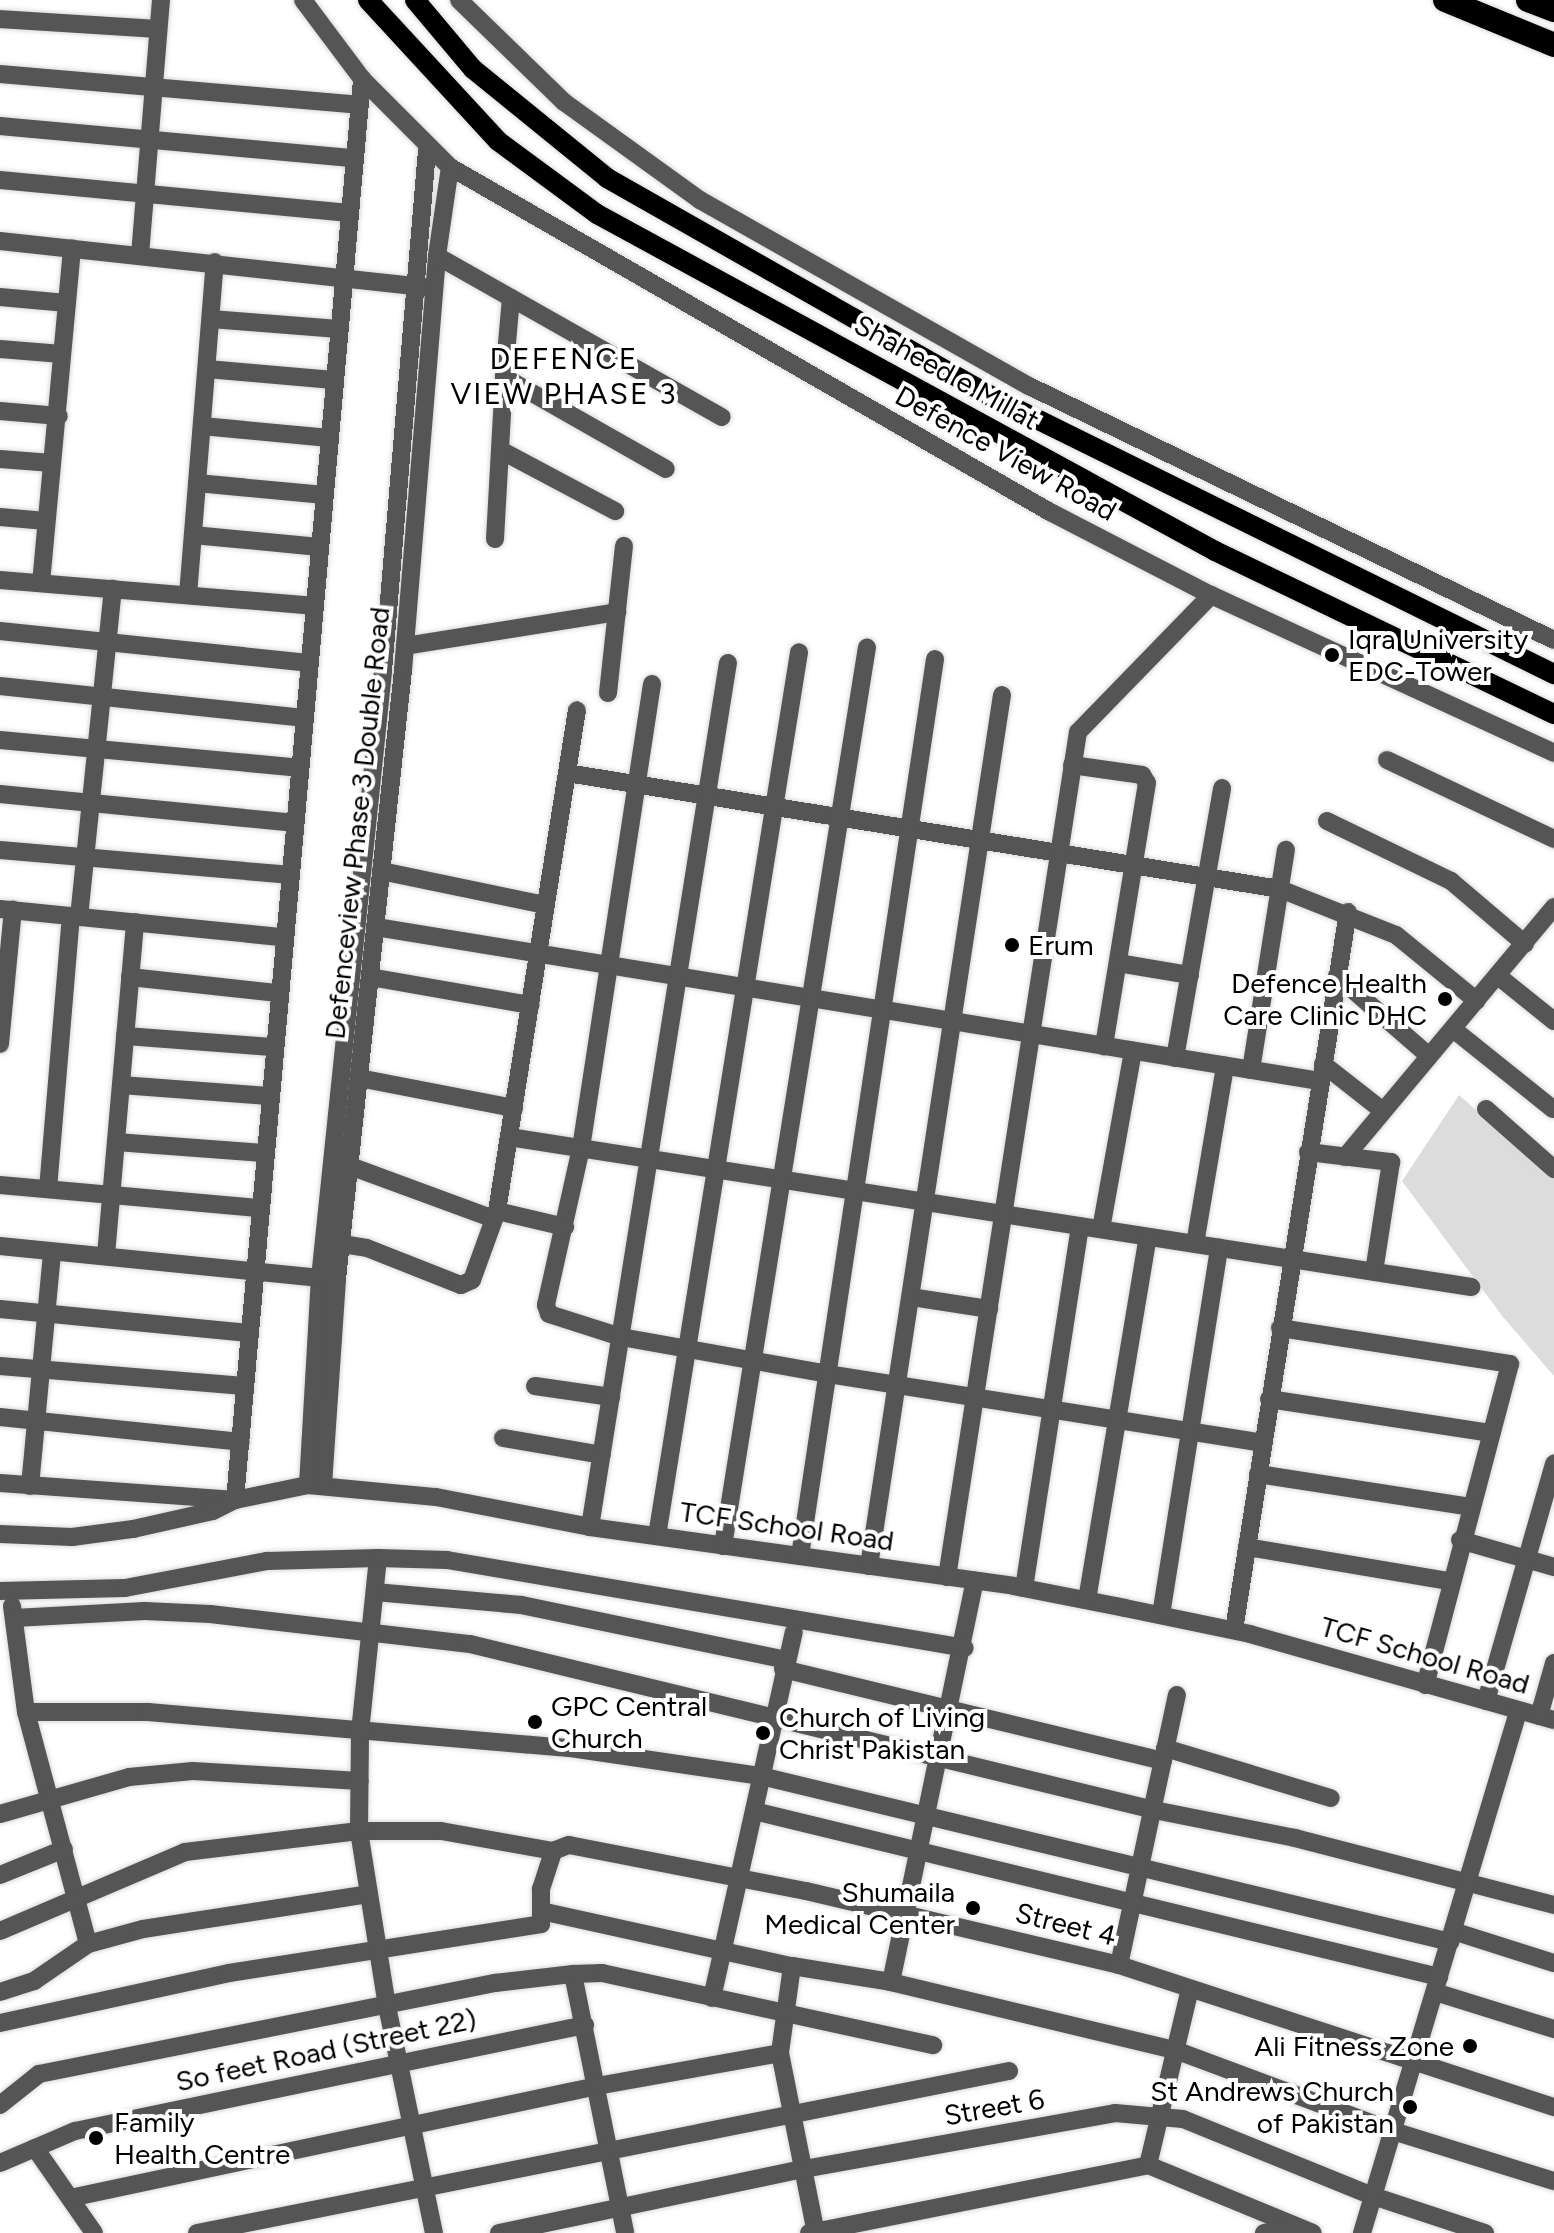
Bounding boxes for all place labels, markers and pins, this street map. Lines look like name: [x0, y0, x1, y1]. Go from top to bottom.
place label: Iqra University EDC-Tower: [1348, 622, 1528, 688]
marker: Iqra University EDC-Tower: [1323, 646, 1341, 664]
place label: Erum: [1028, 928, 1093, 962]
marker: Erum: [1003, 936, 1021, 954]
place label: Defence Health Care Clinic DHC: [1223, 966, 1427, 1032]
marker: Defence Health Care Clinic DHC: [1434, 988, 1456, 1010]
place label: GPC Central Church: [551, 1689, 707, 1755]
place label: Church of Living Christ Pakistan: [779, 1700, 985, 1766]
marker: GPC Central Church: [526, 1713, 544, 1731]
marker: Church of Living Christ Pakistan: [754, 1724, 772, 1742]
place label: Shumaila Medical Center: [764, 1875, 955, 1941]
marker: Shumaila Medical Center: [962, 1897, 984, 1919]
place label: Ali Fitness Zone: [1254, 2029, 1454, 2063]
marker: Ali Fitness Zone: [1461, 2037, 1479, 2055]
place label: St Andrews Church of Pakistan: [1150, 2074, 1394, 2140]
marker: St Andrews Church of Pakistan: [1401, 2098, 1419, 2116]
place label: Family Health Centre: [114, 2105, 290, 2171]
marker: Family Health Centre: [85, 2127, 107, 2149]

